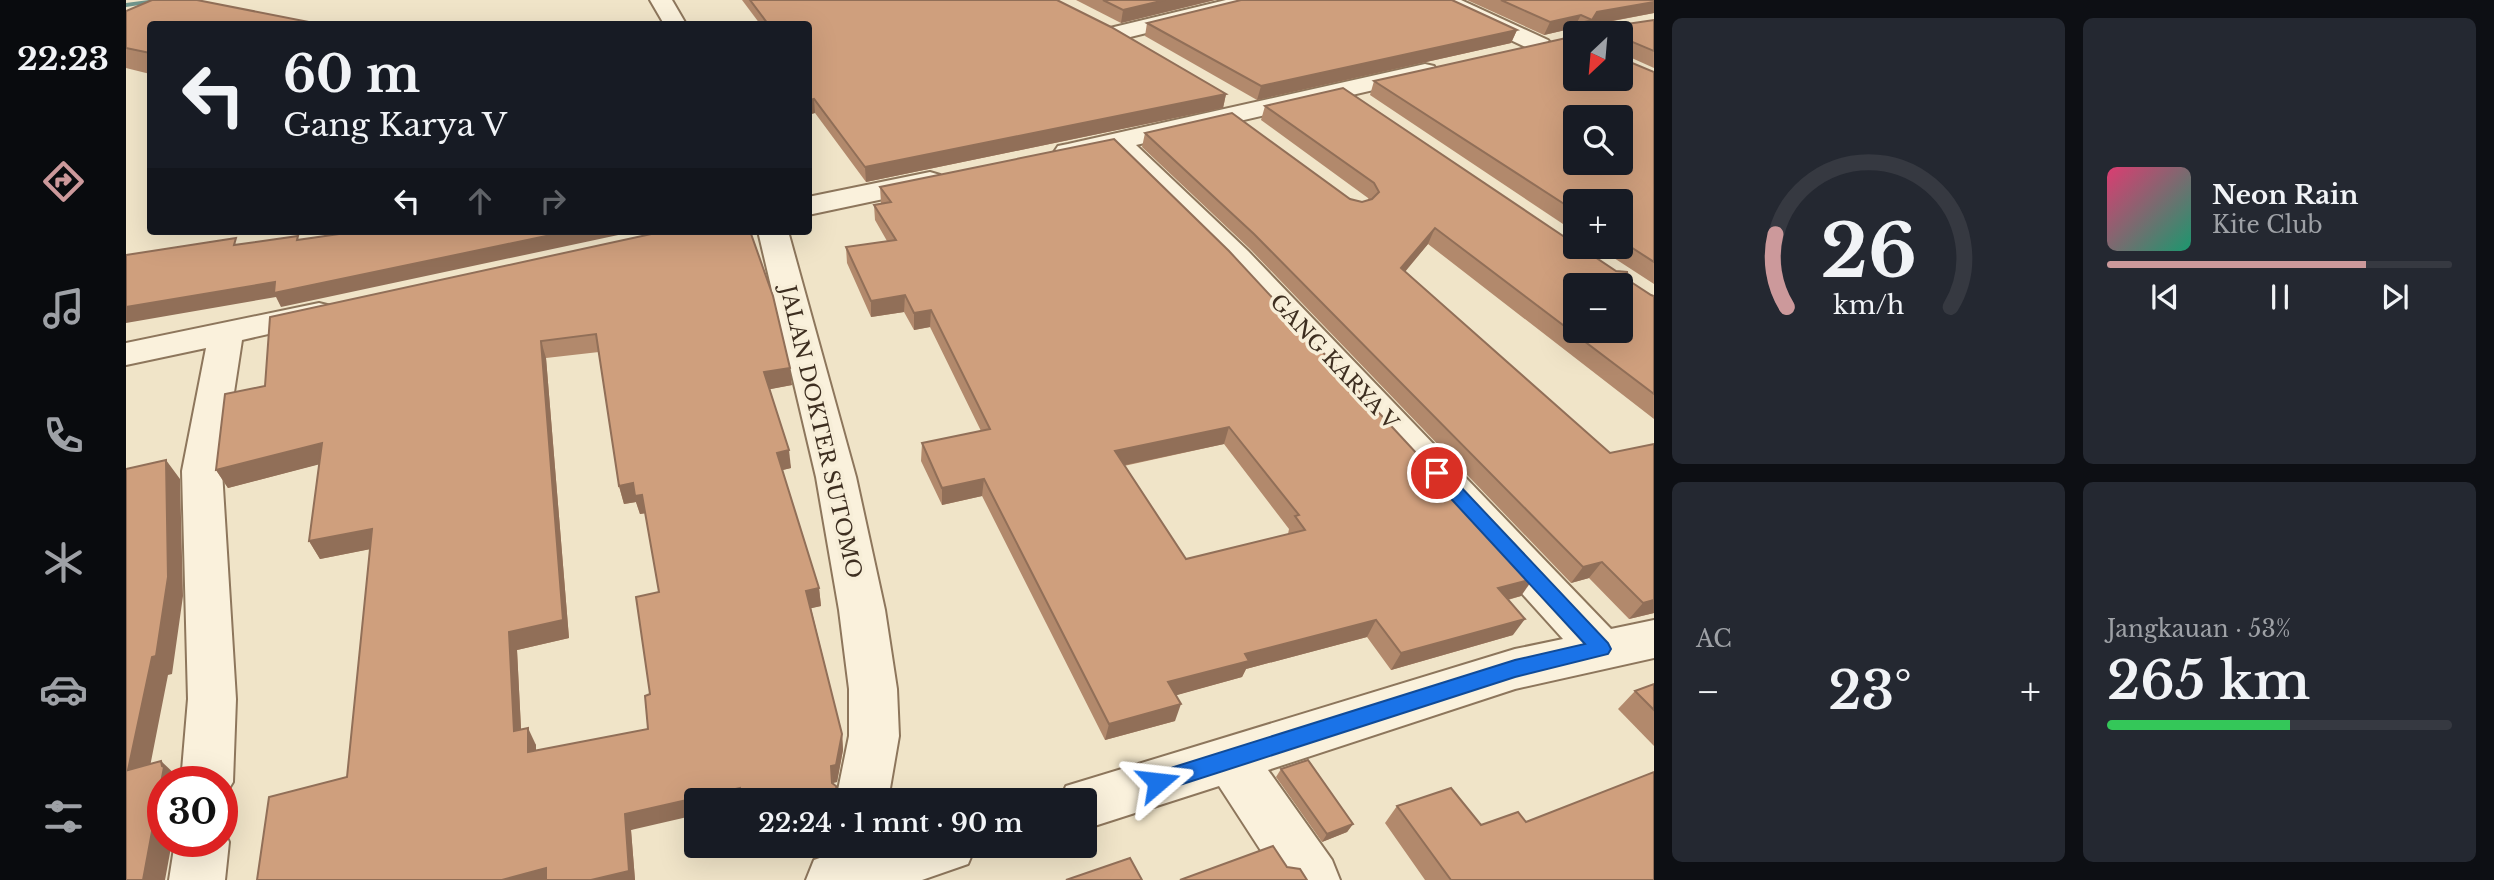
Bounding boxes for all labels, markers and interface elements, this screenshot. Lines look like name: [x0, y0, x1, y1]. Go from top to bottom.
north arrow: [1563, 21, 1633, 91]
map controls: [1563, 21, 1633, 343]
text: 22:23: [17, 39, 109, 79]
text: 60 m: [283, 44, 420, 105]
icon: left: [168, 49, 259, 140]
text: Gang Karya V: [283, 105, 507, 145]
button: search: [1563, 105, 1633, 175]
icon: directions: [39, 157, 88, 206]
text: Neon Rain: [2212, 179, 2358, 211]
icon: left: [388, 182, 426, 220]
icon: ahead: [461, 182, 499, 220]
icon: right: [534, 182, 572, 220]
button: +: [1563, 189, 1633, 259]
text: 26: [1820, 207, 1917, 298]
text: Kite Club: [2212, 211, 2323, 239]
button: −: [1563, 273, 1633, 343]
icon: previous: [2146, 278, 2184, 316]
icon: pause: [2261, 278, 2299, 316]
icon: next: [2376, 278, 2414, 316]
street label: JALAN DOKTER SUTOMO: [774, 280, 867, 581]
icon: music: [39, 284, 88, 333]
street label: GANG KARYA V: [1264, 289, 1404, 436]
text: km/h: [1833, 290, 1904, 321]
icon: phone: [39, 411, 88, 460]
pin: [1407, 443, 1467, 503]
icon: arrive: [1418, 454, 1456, 492]
icon: climate: [39, 538, 88, 587]
text: Jangkauan · 53%: [2107, 615, 2291, 643]
text: AC: [1696, 625, 1732, 653]
text: 265 km: [2107, 649, 2310, 713]
text: 23°: [1828, 659, 1912, 723]
icon: car: [39, 665, 88, 714]
text: −: [1696, 668, 1720, 715]
text: +: [2020, 668, 2041, 715]
position arrow: [1121, 745, 1195, 819]
speed limit sign: 30: [147, 766, 238, 857]
icon: filters: [39, 792, 88, 841]
text: 22:24 · 1 mnt · 90 m: [758, 807, 1023, 839]

